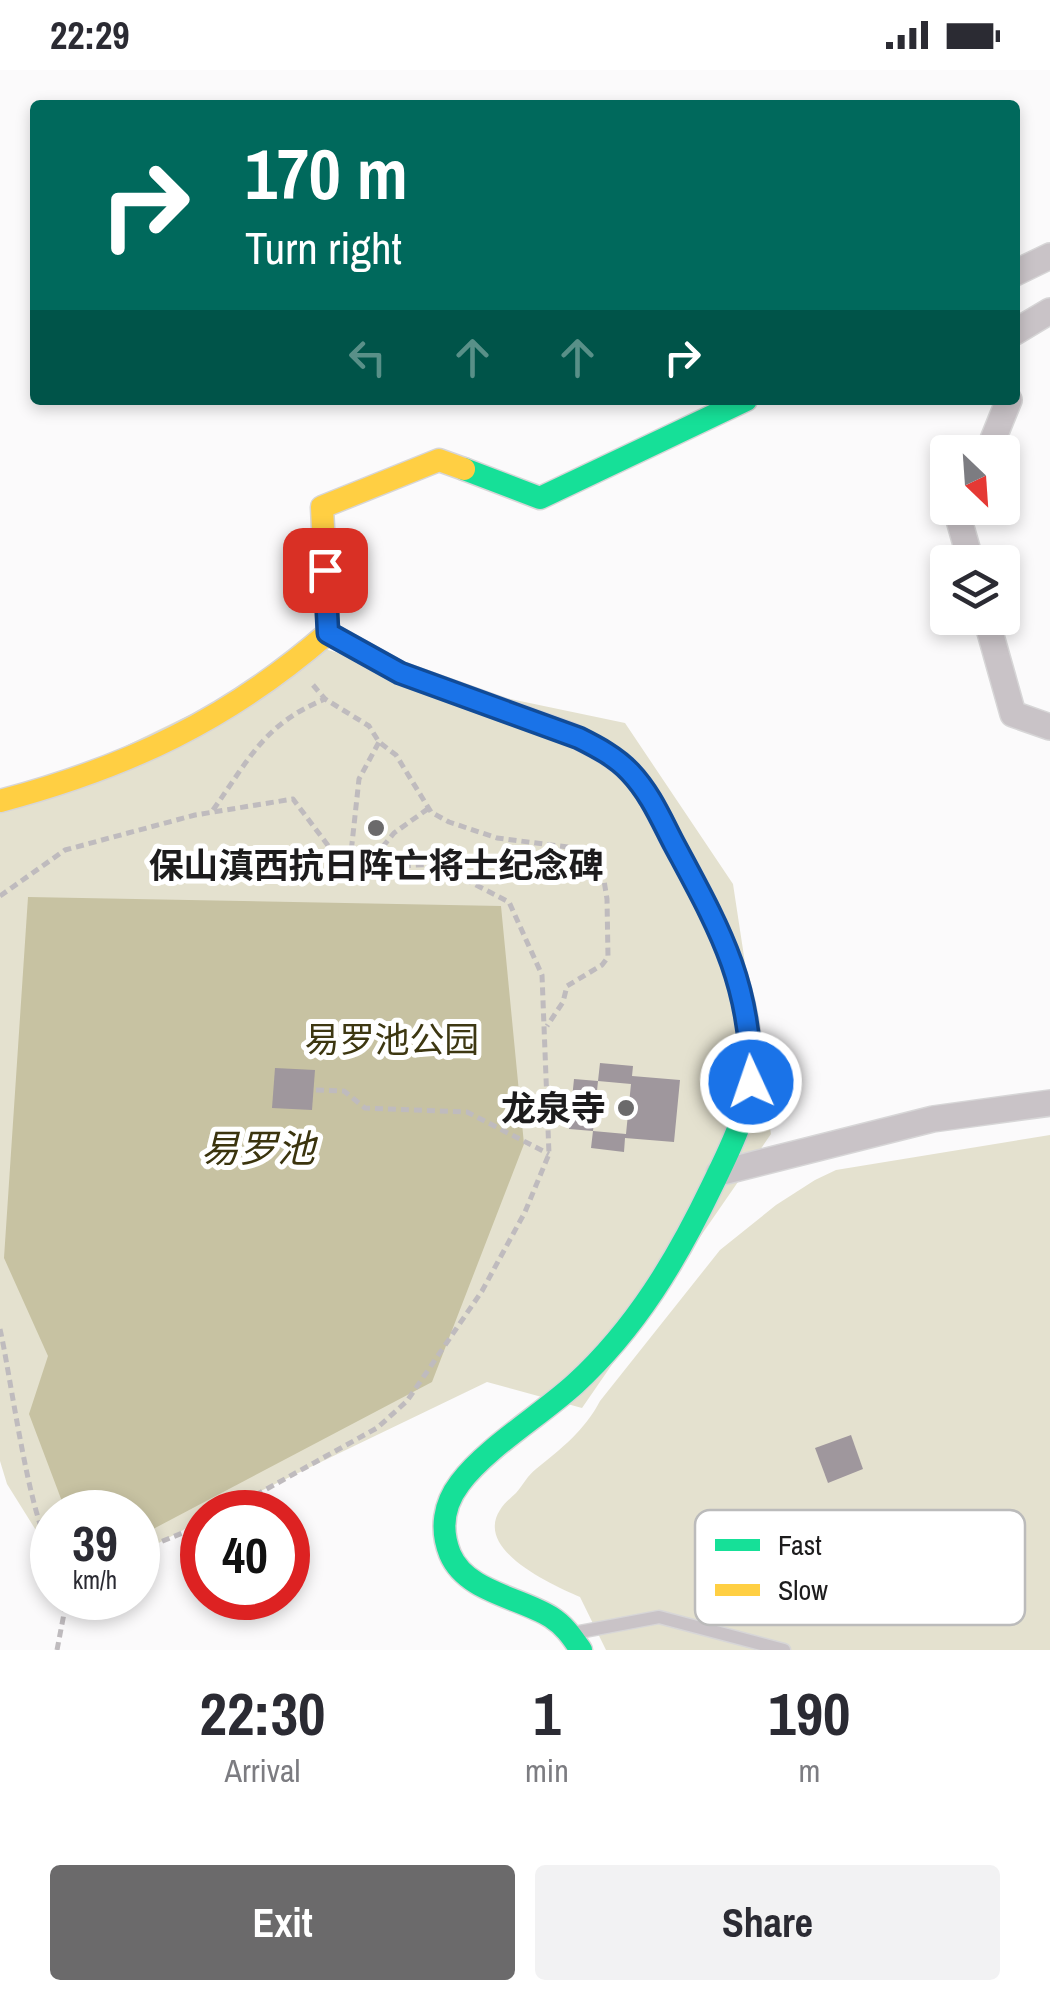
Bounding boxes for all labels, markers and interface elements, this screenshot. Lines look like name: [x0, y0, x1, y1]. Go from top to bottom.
text: 22:29: [50, 10, 130, 61]
text: 170 m: [245, 127, 408, 221]
icon: right: [80, 140, 210, 270]
text: Turn right: [245, 217, 402, 278]
icon: left: [340, 330, 395, 385]
icon: ahead: [445, 330, 500, 385]
icon: ahead: [550, 330, 605, 385]
icon: right: [655, 330, 710, 385]
north arrow: [930, 435, 1020, 525]
map controls: [930, 435, 1020, 635]
pin: [283, 528, 368, 613]
icon: arrive: [298, 543, 353, 598]
button: layers: [930, 545, 1020, 635]
marker: 保山滇西抗日阵亡将士纪念碑: [365, 817, 387, 839]
place label: 保山滇西抗日阵亡将士纪念碑: [148, 842, 604, 889]
park label: 易罗池公园: [304, 1016, 480, 1063]
position arrow: [699, 1030, 803, 1134]
place label: 龙泉寺: [501, 1085, 606, 1132]
marker: 龙泉寺: [615, 1097, 637, 1119]
water label: 易罗池: [201, 1123, 319, 1174]
speed limit sign: 40: [180, 1490, 310, 1620]
text: 39: [72, 1509, 118, 1577]
legend: [695, 1510, 1025, 1625]
text: Fast: [778, 1526, 822, 1564]
text: km/h: [73, 1563, 117, 1597]
text: Slow: [778, 1571, 828, 1609]
text: 22:30: [200, 1673, 325, 1754]
text: 1: [533, 1673, 561, 1754]
text: 190: [768, 1673, 850, 1754]
text: Arrival: [225, 1749, 300, 1792]
text: min: [525, 1749, 569, 1792]
text: m: [798, 1749, 820, 1792]
button: Exit: [50, 1865, 515, 1980]
button: Share: [535, 1865, 1000, 1980]

